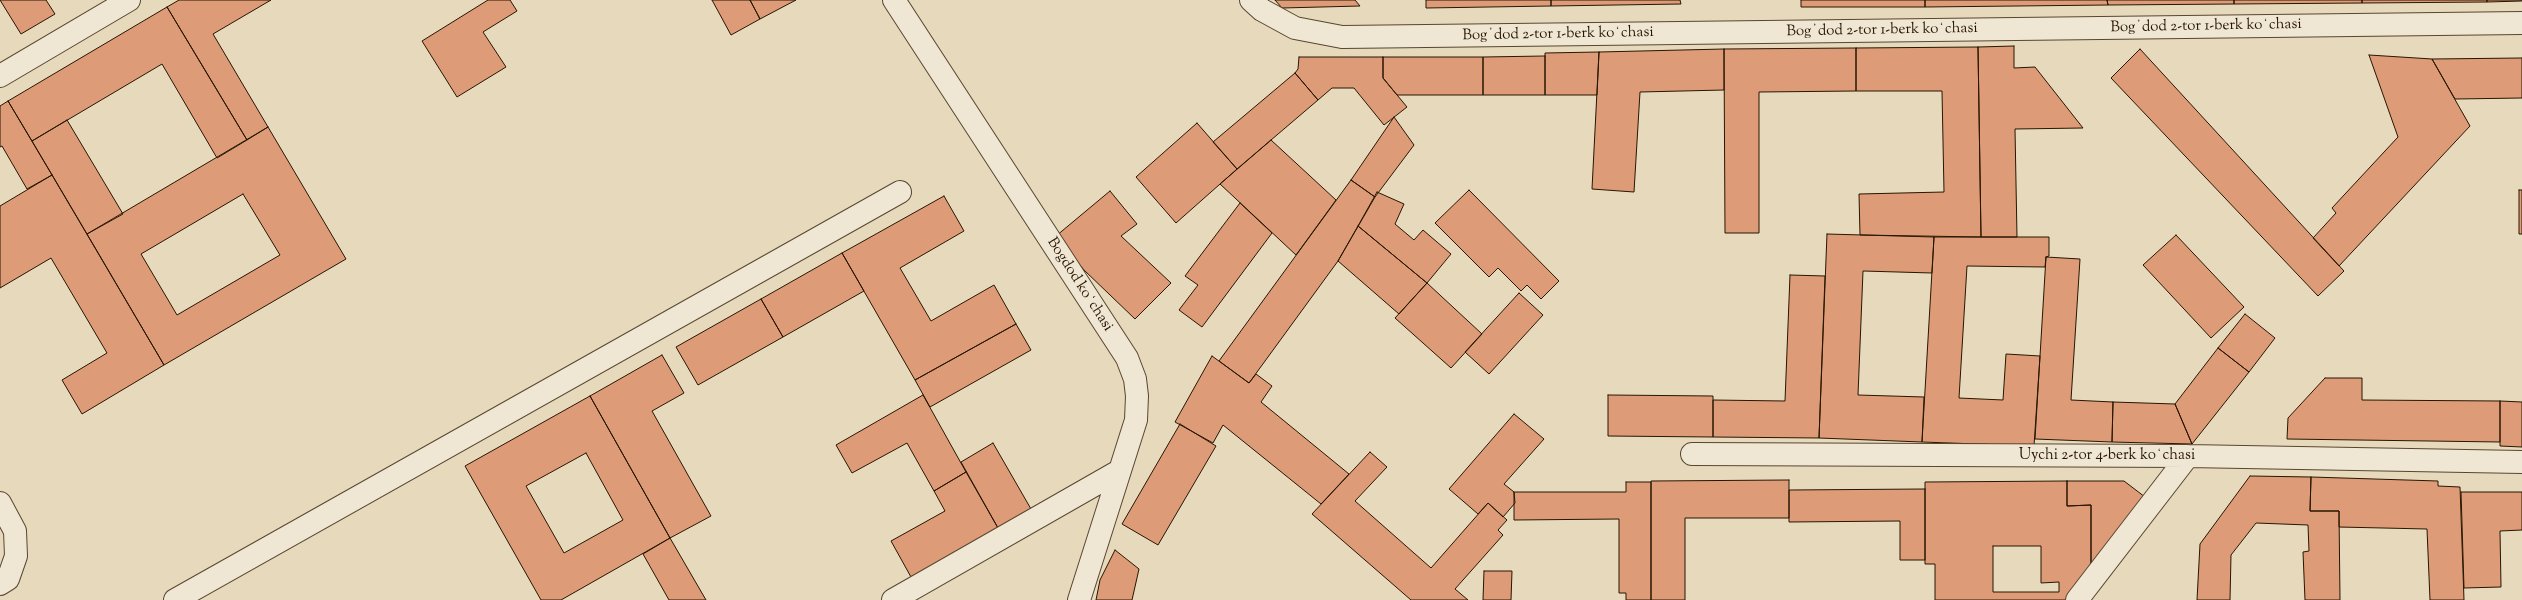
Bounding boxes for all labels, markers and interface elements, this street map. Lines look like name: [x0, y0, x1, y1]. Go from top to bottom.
street label: Bogʼdod 2-tor 1-berk koʻchasi: [2110, 16, 2302, 38]
street label: Bogʼdod 2-tor 1-berk koʻchasi: [1786, 20, 1978, 42]
street label: Bogʼdod 2-tor 1-berk koʻchasi: [1462, 24, 1654, 46]
street label: Bogdod koʻchasi: [1042, 235, 1116, 335]
street label: Uychi 2-tor 4-berk koʻchasi: [2019, 447, 2195, 465]

